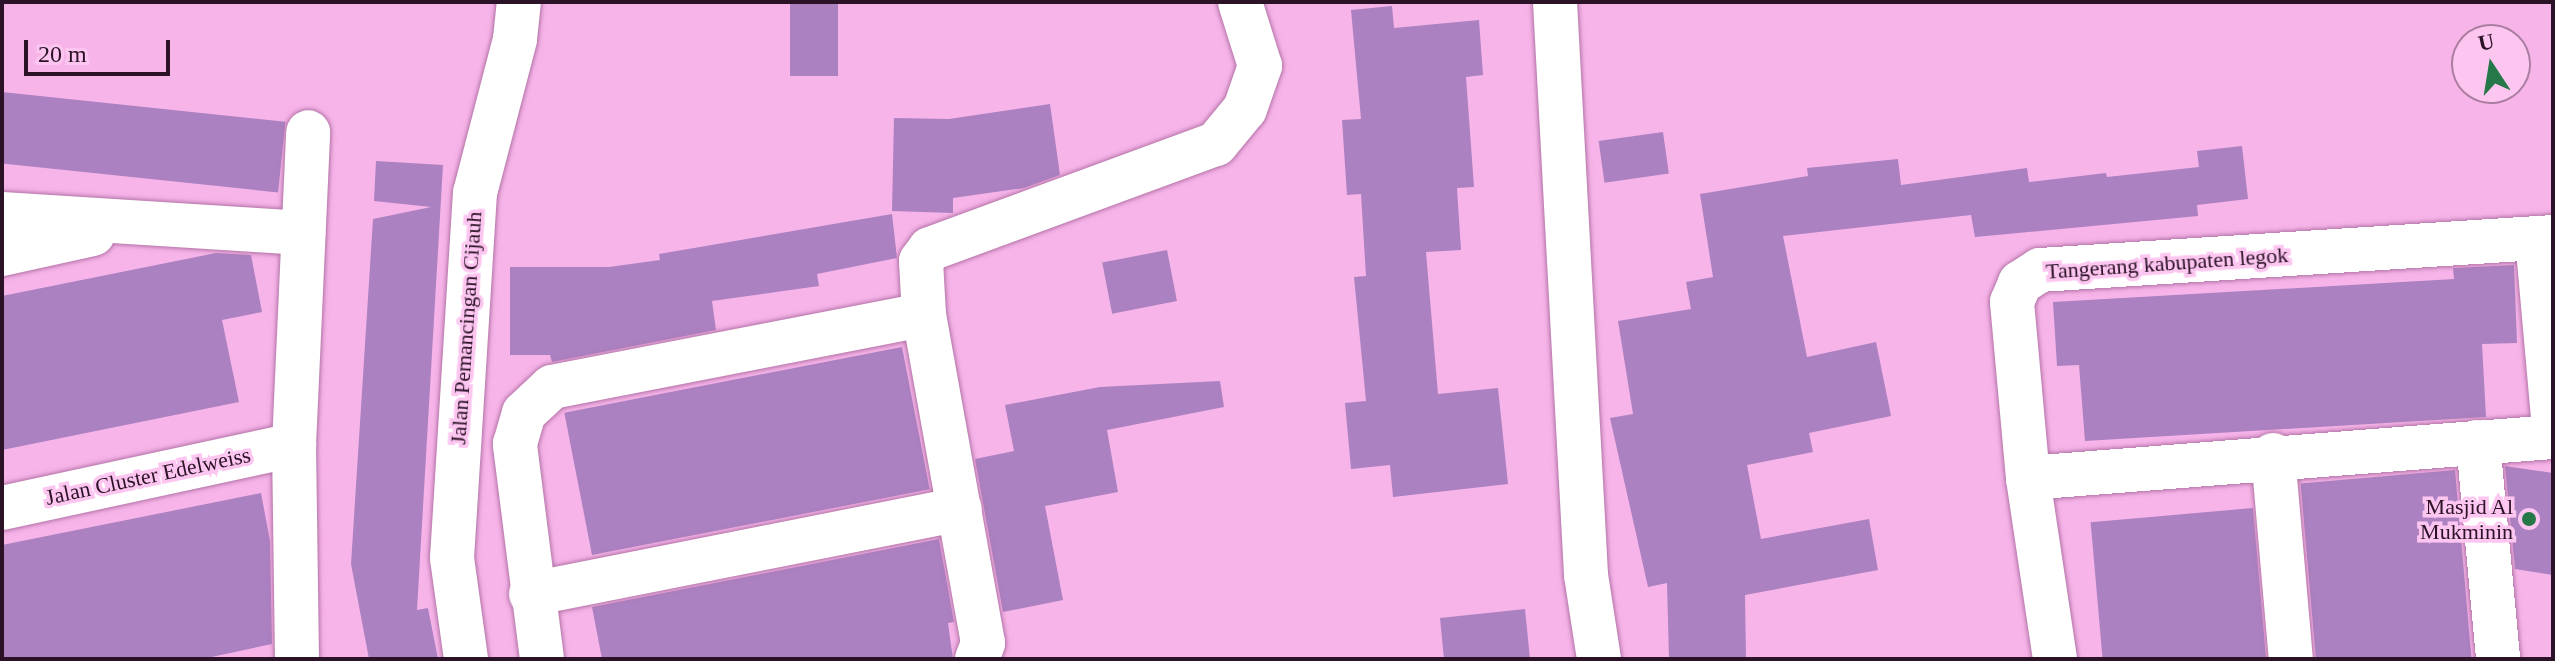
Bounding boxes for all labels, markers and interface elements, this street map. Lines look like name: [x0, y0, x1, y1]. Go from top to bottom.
scale bar: [28, 24, 174, 74]
north arrow: [2451, 24, 2531, 104]
text: U: [2476, 28, 2497, 56]
text: 20 m: [38, 41, 87, 67]
street label: Jalan Pemancingan Cijauh: [445, 211, 487, 445]
street label: Tangerang kabupaten legok: [2045, 241, 2289, 285]
street label: Jalan Cluster Edelweiss: [43, 441, 253, 511]
place label: Masjid Al Mukminin: [2420, 493, 2513, 544]
marker: Masjid Al Mukminin: [2520, 510, 2538, 528]

